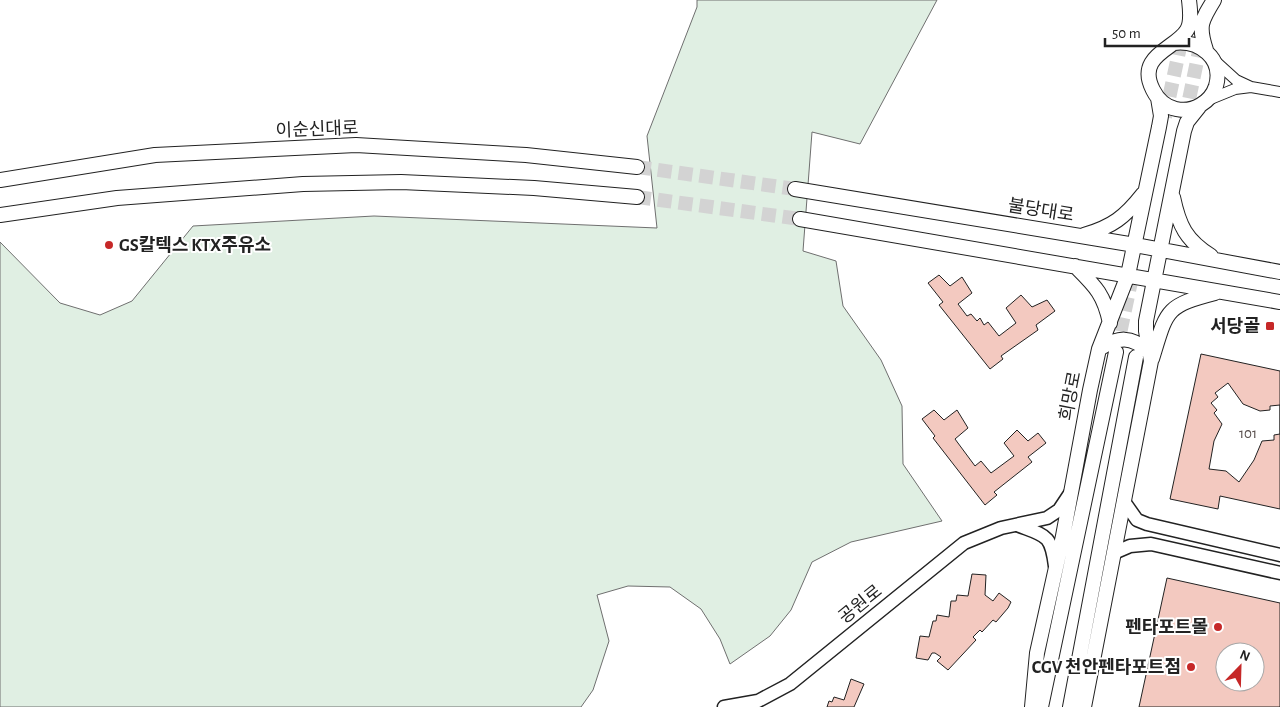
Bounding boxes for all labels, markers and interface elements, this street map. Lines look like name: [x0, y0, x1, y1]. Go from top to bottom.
scale bar: [1105, 15, 1189, 47]
text: 50 m: [1112, 26, 1141, 41]
street label: 이순신대로: [275, 118, 359, 140]
street label: 불당대로: [1007, 195, 1075, 225]
place label: GS칼텍스 KTX주유소: [119, 236, 271, 255]
marker: GS칼텍스 KTX주유소: [103, 239, 115, 251]
place label: 서당골: [1210, 317, 1260, 336]
marker: 서당골: [1264, 320, 1276, 332]
street label: 희망로: [1055, 370, 1085, 422]
house number: 101: [1239, 426, 1257, 441]
street label: 공원로: [835, 581, 886, 627]
place label: 펜타포트몰: [1125, 618, 1208, 637]
marker: 펜타포트몰: [1212, 621, 1224, 633]
north arrow: [1215, 642, 1265, 692]
text: N: [1237, 648, 1252, 664]
place label: CGV 천안펜타포트점: [1032, 657, 1181, 677]
marker: CGV 천안펜타포트점: [1185, 661, 1197, 673]

